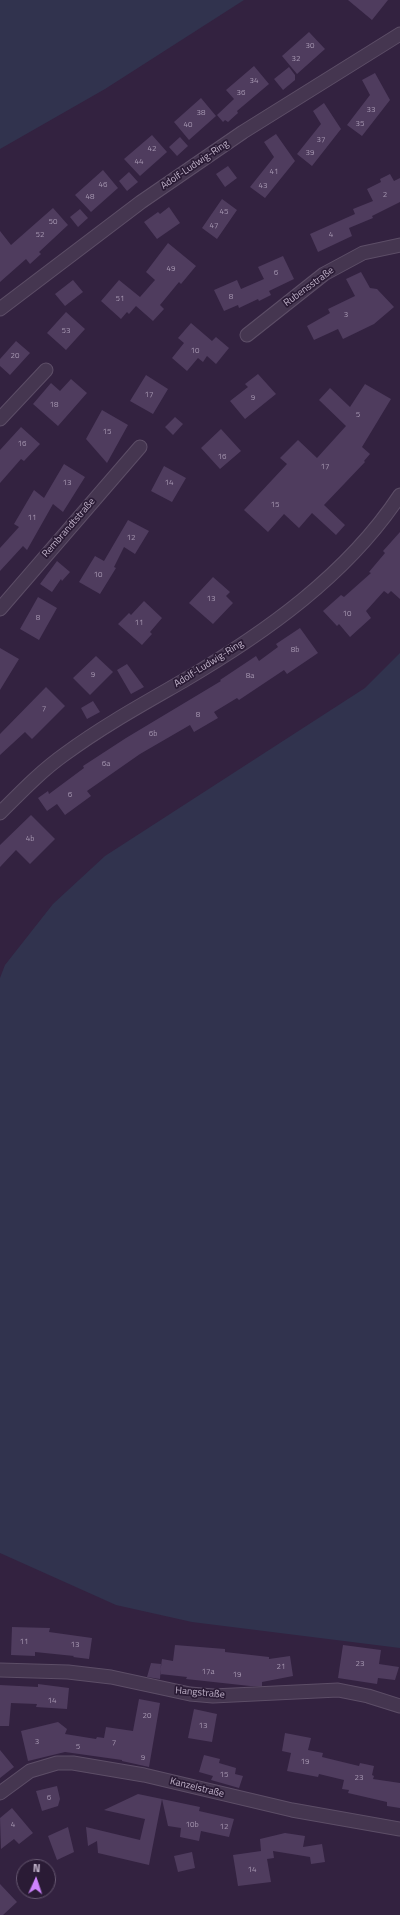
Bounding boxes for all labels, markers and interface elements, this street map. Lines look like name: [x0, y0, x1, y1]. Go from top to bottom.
house number: 30: [306, 41, 314, 51]
house number: 32: [292, 54, 300, 64]
house number: 34: [250, 76, 258, 86]
house number: 36: [237, 88, 245, 98]
house number: 33: [367, 105, 375, 115]
house number: 38: [197, 108, 205, 118]
house number: 35: [356, 119, 364, 129]
house number: 40: [184, 120, 192, 130]
house number: 37: [317, 135, 325, 145]
street label: Adolf-Ludwig-Ring: [159, 138, 231, 192]
house number: 42: [148, 144, 156, 154]
house number: 39: [306, 148, 314, 158]
house number: 44: [135, 157, 143, 167]
house number: 41: [270, 167, 278, 177]
house number: 46: [99, 180, 107, 190]
house number: 43: [259, 181, 267, 191]
house number: 2: [383, 190, 387, 200]
house number: 48: [86, 192, 94, 202]
house number: 45: [220, 207, 228, 217]
house number: 50: [49, 217, 57, 227]
house number: 47: [210, 221, 218, 231]
house number: 52: [36, 230, 44, 240]
house number: 4: [329, 230, 333, 240]
house number: 49: [167, 264, 175, 274]
street label: Rubensstraße: [282, 265, 336, 309]
house number: 6: [274, 268, 278, 278]
house number: 8: [229, 292, 233, 302]
house number: 51: [116, 294, 124, 304]
house number: 3: [344, 310, 348, 320]
house number: 53: [62, 326, 70, 336]
house number: 10: [191, 346, 199, 356]
house number: 20: [11, 351, 19, 361]
house number: 17: [145, 390, 153, 400]
house number: 9: [251, 393, 255, 403]
house number: 18: [50, 400, 58, 410]
house number: 5: [356, 410, 360, 420]
house number: 15: [103, 427, 111, 437]
house number: 16: [18, 439, 26, 449]
house number: 16: [218, 452, 226, 462]
house number: 17: [321, 462, 329, 472]
house number: 13: [63, 478, 71, 488]
house number: 14: [165, 478, 173, 488]
street label: Rembrandtstraße: [40, 496, 98, 560]
house number: 15: [271, 500, 279, 510]
house number: 11: [28, 513, 36, 523]
house number: 12: [127, 533, 135, 543]
house number: 10: [94, 570, 102, 580]
house number: 13: [207, 594, 215, 604]
house number: 10: [343, 609, 351, 619]
house number: 8: [36, 613, 40, 623]
house number: 11: [135, 618, 143, 628]
street label: Adolf-Ludwig-Ring: [172, 638, 246, 690]
house number: 8b: [291, 645, 299, 655]
house number: 9: [91, 670, 95, 680]
house number: 8a: [246, 671, 254, 681]
house number: 7: [42, 704, 46, 714]
house number: 8: [196, 710, 200, 720]
house number: 6b: [149, 729, 157, 739]
house number: 6a: [102, 759, 110, 769]
house number: 6: [68, 790, 72, 800]
house number: 4b: [26, 834, 34, 844]
house number: 11: [20, 1637, 28, 1647]
house number: 13: [71, 1640, 79, 1650]
house number: 23: [356, 1659, 364, 1669]
house number: 21: [277, 1662, 285, 1672]
house number: 17a: [202, 1667, 214, 1677]
house number: 19: [233, 1670, 241, 1680]
street label: Hangstraße: [175, 1685, 225, 1701]
house number: 14: [48, 1696, 56, 1706]
house number: 20: [143, 1711, 151, 1721]
house number: 13: [199, 1721, 207, 1731]
house number: 3: [35, 1737, 39, 1747]
house number: 7: [112, 1738, 116, 1748]
house number: 5: [76, 1742, 80, 1752]
house number: 9: [141, 1753, 145, 1763]
house number: 19: [301, 1757, 309, 1767]
house number: 15: [220, 1770, 228, 1780]
house number: 23: [355, 1773, 363, 1783]
street label: Kanzelstraße: [169, 1775, 225, 1801]
house number: 6: [47, 1793, 51, 1803]
house number: 4: [11, 1820, 15, 1830]
house number: 10b: [185, 1820, 199, 1830]
house number: 12: [220, 1822, 228, 1832]
north arrow: [16, 1859, 56, 1899]
text: N: [32, 1860, 41, 1876]
house number: 14: [248, 1865, 256, 1875]

